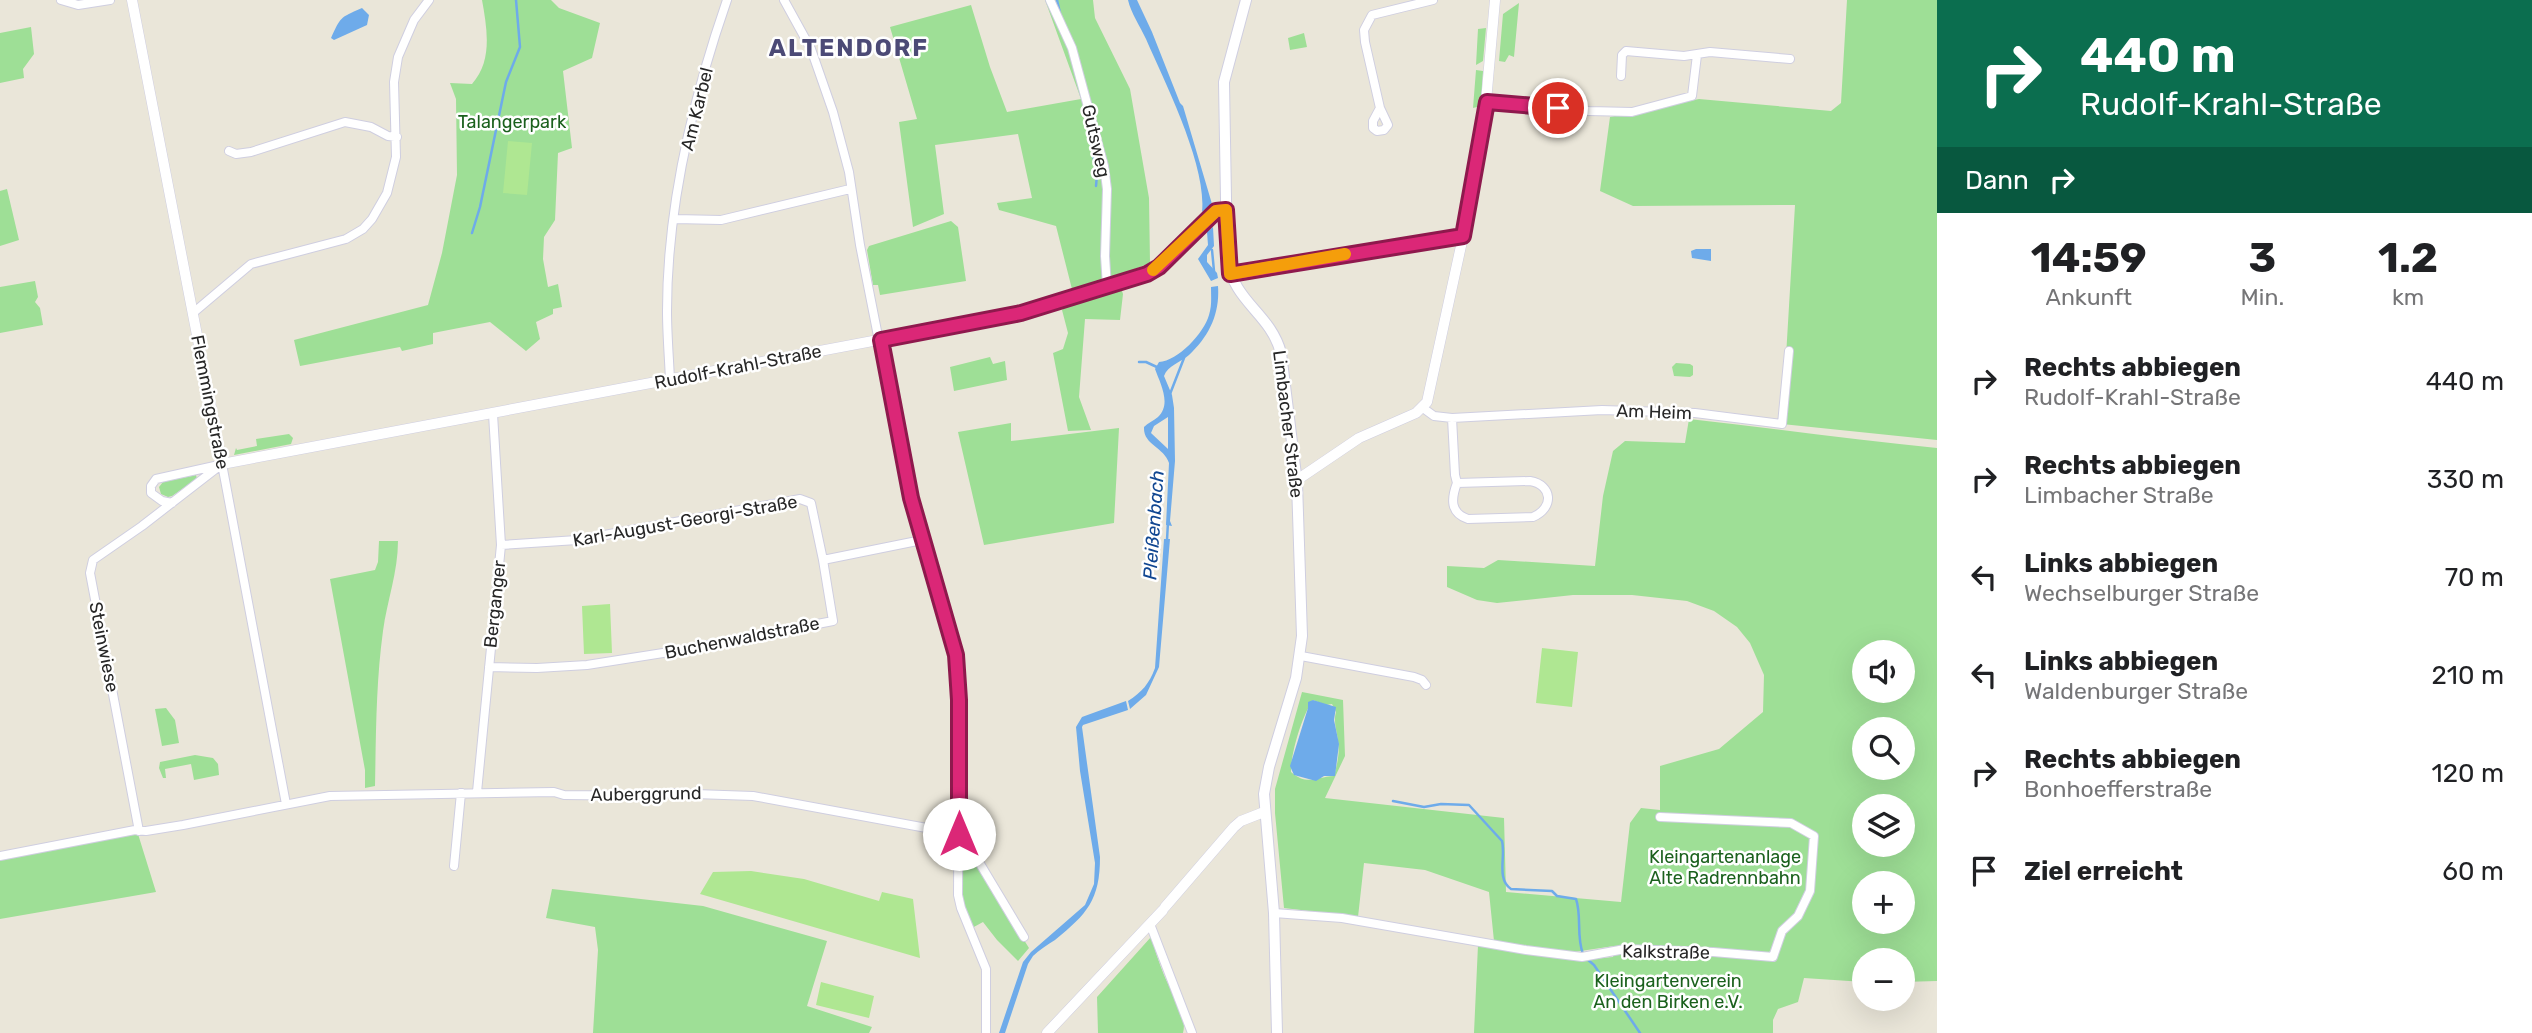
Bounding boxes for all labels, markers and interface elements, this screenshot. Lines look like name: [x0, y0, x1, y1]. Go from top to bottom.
text: 440 m: [2080, 26, 2236, 84]
icon: right: [1965, 28, 2056, 119]
district label: ALTENDORF: [769, 34, 929, 62]
street label: Am Karbel: [676, 65, 718, 153]
pin: [1528, 78, 1588, 138]
text: Rudolf-Krahl-Straße: [2080, 85, 2382, 123]
icon: arrive: [1539, 89, 1577, 127]
street label: Gutsweg: [1077, 102, 1115, 180]
park label: Talangerpark: [458, 111, 567, 133]
icon: right: [2043, 161, 2081, 199]
text: Dann: [1965, 165, 2029, 196]
text: 14:59: [2031, 233, 2147, 283]
text: 3: [2249, 233, 2276, 283]
text: 1.2: [2378, 233, 2438, 283]
text: Ankunft: [2045, 283, 2132, 311]
text: Min.: [2241, 283, 2284, 311]
text: km: [2392, 283, 2424, 311]
street label: Flemmingstraße: [186, 333, 234, 471]
street label: Rudolf-Krahl-Straße: [653, 340, 823, 394]
street label: Limbacher Straße: [1268, 349, 1308, 499]
text: Rechts abbiegen: [2024, 352, 2241, 383]
icon: right: [1965, 362, 2003, 400]
text: 440 m: [2426, 366, 2504, 397]
text: Rudolf-Krahl-Straße: [2024, 383, 2241, 411]
street label: Am Heim: [1616, 400, 1692, 424]
text: Rechts abbiegen: [2024, 450, 2241, 481]
icon: right: [1965, 460, 2003, 498]
text: 330 m: [2427, 464, 2504, 495]
water label: Pleißenbach: [1138, 469, 1169, 581]
text: Limbacher Straße: [2024, 481, 2214, 509]
street label: Karl-August-Georgi-Straße: [571, 490, 799, 552]
text: Links abbiegen: [2024, 548, 2218, 579]
icon: left: [1965, 558, 2003, 596]
street label: Berganger: [479, 559, 511, 649]
text: 70 m: [2445, 562, 2504, 593]
text: Wechselburger Straße: [2024, 579, 2259, 607]
street label: Steinwiese: [84, 600, 124, 694]
street label: Buchenwaldstraße: [663, 612, 821, 664]
map controls: [1852, 640, 1915, 1011]
button: sound: [1852, 640, 1915, 703]
text: Links abbiegen: [2024, 646, 2218, 677]
icon: left: [1965, 656, 2003, 694]
text: 210 m: [2432, 660, 2504, 691]
text: Waldenburger Straße: [2024, 677, 2248, 705]
button: search: [1852, 717, 1915, 780]
text: Rechts abbiegen: [2024, 744, 2241, 775]
icon: right: [1965, 754, 2003, 792]
text: 120 m: [2432, 758, 2504, 789]
text: Bonhoefferstraße: [2024, 775, 2212, 803]
street label: Auberggrund: [590, 782, 702, 806]
button: layers: [1852, 794, 1915, 857]
position arrow: [922, 797, 996, 871]
park label: Kleingartenanlage Alte Radrennbahn: [1649, 846, 1801, 889]
icon: arrive: [1965, 852, 2003, 890]
text: Ziel erreicht: [2024, 856, 2183, 887]
text: 60 m: [2442, 856, 2504, 887]
button: +: [1852, 871, 1915, 934]
street label: Kalkstraße: [1622, 940, 1710, 964]
button: −: [1852, 948, 1915, 1011]
park label: Kleingartenverein An den Birken e.V.: [1593, 970, 1743, 1013]

